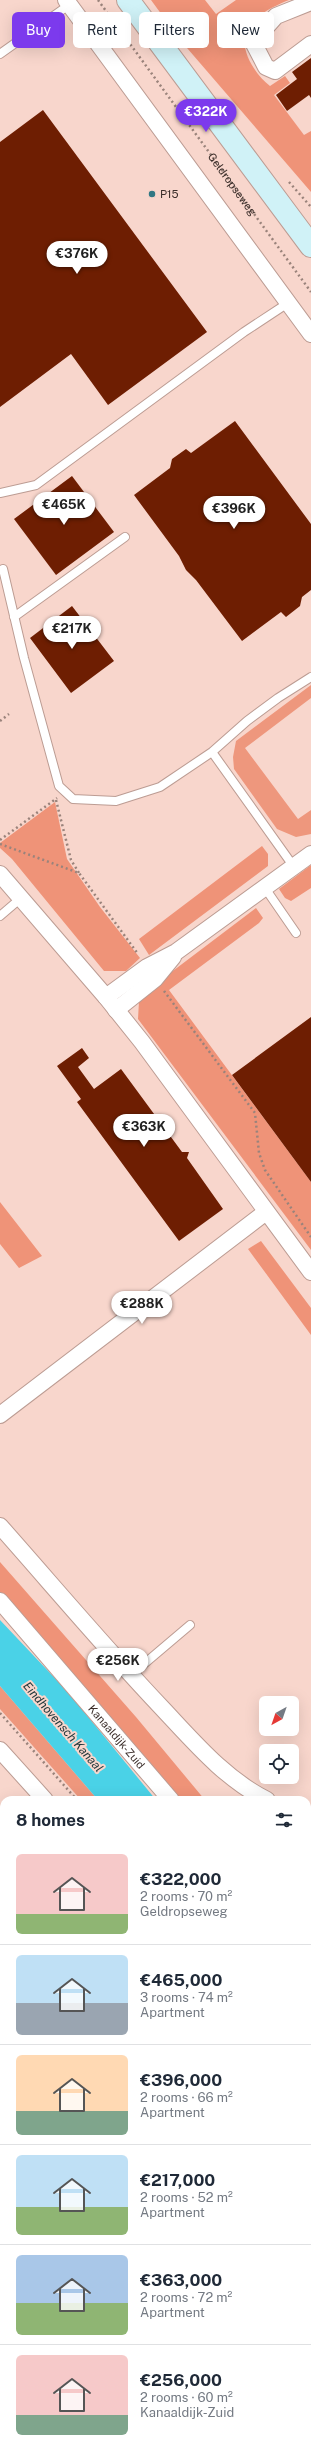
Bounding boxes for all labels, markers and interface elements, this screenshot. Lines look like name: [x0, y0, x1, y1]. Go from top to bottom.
chip: Buy: [12, 12, 65, 48]
chip: Rent: [73, 12, 131, 48]
chip: Filters: [139, 12, 209, 48]
chip: New: [217, 12, 274, 48]
pin: €322K: [178, 99, 234, 133]
text: €322K: [185, 104, 227, 119]
street label: Geldropseweg: [206, 151, 259, 218]
place label: P15: [160, 188, 179, 200]
marker: P15: [147, 189, 157, 199]
pin: €376K: [49, 241, 105, 275]
text: €376K: [56, 246, 98, 261]
pin: €465K: [36, 492, 92, 526]
pin: €396K: [206, 496, 262, 530]
text: €465K: [42, 497, 86, 512]
text: €396K: [212, 501, 256, 516]
pin: €217K: [44, 616, 100, 650]
text: €217K: [52, 621, 92, 636]
pin: €363K: [116, 1114, 172, 1148]
text: €363K: [122, 1119, 166, 1134]
pin: €288K: [114, 1291, 170, 1325]
text: €288K: [120, 1296, 164, 1311]
pin: €256K: [90, 1648, 146, 1682]
text: €256K: [96, 1653, 140, 1668]
water label: Eindhovensch Kanaal: [20, 1679, 106, 1775]
north arrow: [259, 1696, 299, 1736]
map controls: [259, 1696, 299, 1784]
street label: Kanaaldijk-Zuid: [86, 1703, 147, 1771]
button: locate: [259, 1744, 299, 1784]
icon: filters: [273, 1809, 295, 1831]
text: 8 homes: [16, 1810, 85, 1830]
text: €322,000: [140, 1869, 221, 1889]
icon: home: [48, 1870, 96, 1918]
text: 2 rooms · 70 m²: [140, 1889, 232, 1904]
text: Geldropseweg: [140, 1904, 228, 1919]
text: €465,000: [140, 1970, 222, 1990]
icon: home: [48, 1971, 96, 2019]
text: 3 rooms · 74 m²: [140, 1990, 233, 2005]
text: Apartment: [140, 2005, 205, 2020]
text: €396,000: [140, 2070, 222, 2090]
icon: home: [48, 2071, 96, 2119]
text: 2 rooms · 66 m²: [140, 2090, 233, 2105]
text: Apartment: [140, 2105, 205, 2120]
text: €217,000: [140, 2170, 215, 2190]
icon: home: [48, 2171, 96, 2219]
text: 2 rooms · 52 m²: [140, 2190, 233, 2205]
text: Apartment: [140, 2205, 205, 2220]
text: €363,000: [140, 2270, 222, 2290]
icon: home: [48, 2271, 96, 2319]
text: 2 rooms · 72 m²: [140, 2290, 232, 2305]
text: Apartment: [140, 2305, 205, 2320]
text: €256,000: [140, 2370, 222, 2390]
icon: home: [48, 2371, 96, 2419]
text: 2 rooms · 60 m²: [140, 2390, 233, 2405]
text: Kanaaldijk-Zuid: [140, 2405, 234, 2420]

